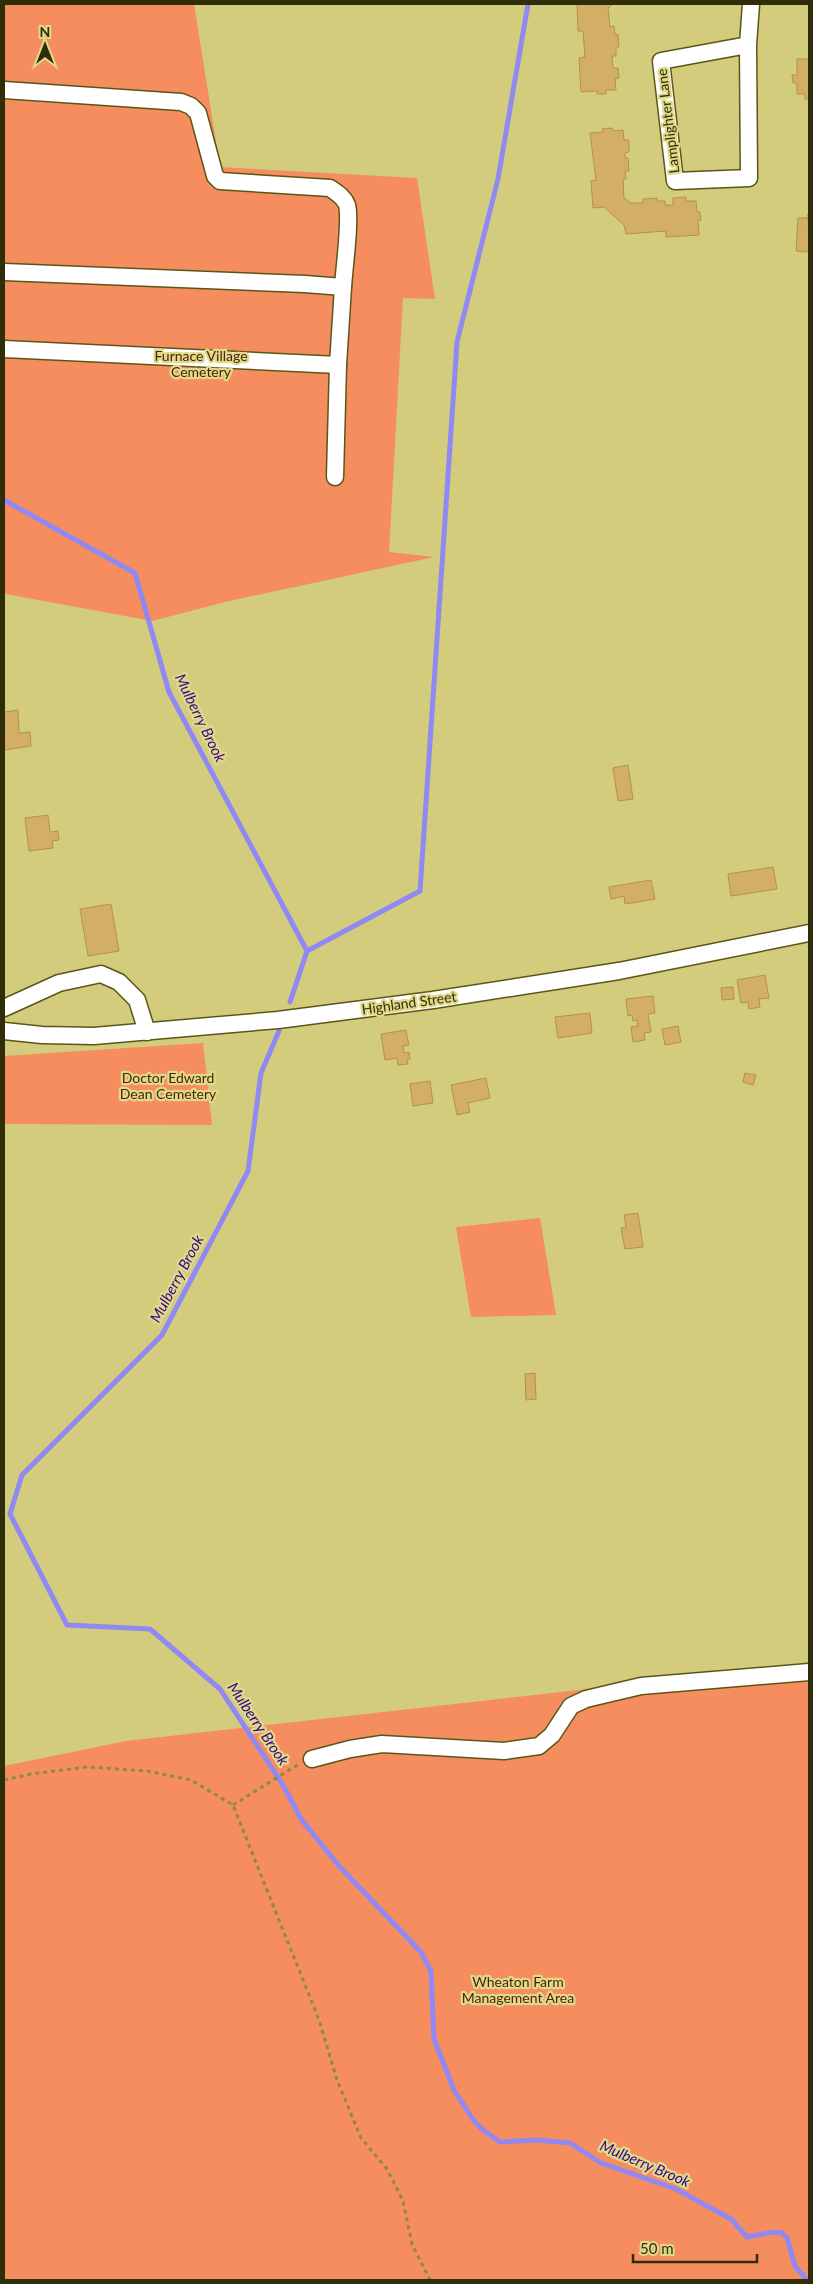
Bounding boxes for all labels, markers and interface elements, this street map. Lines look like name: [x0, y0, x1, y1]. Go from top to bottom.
north arrow: [20, 20, 70, 70]
text: N: [40, 23, 50, 40]
street label: Lamplighter Lane: [653, 68, 682, 174]
park label: Furnace Village Cemetery: [154, 347, 248, 380]
water label: Mulberry Brook: [172, 670, 230, 766]
street label: Highland Street: [361, 987, 457, 1018]
park label: Doctor Edward Dean Cemetery: [120, 1069, 217, 1102]
water label: Mulberry Brook: [146, 1231, 207, 1325]
water label: Mulberry Brook: [224, 1678, 294, 1769]
park label: Wheaton Farm Management Area: [462, 1973, 574, 2006]
water label: Mulberry Brook: [598, 2136, 694, 2191]
scale bar: [633, 2232, 757, 2264]
text: 50 m: [640, 2239, 674, 2257]

